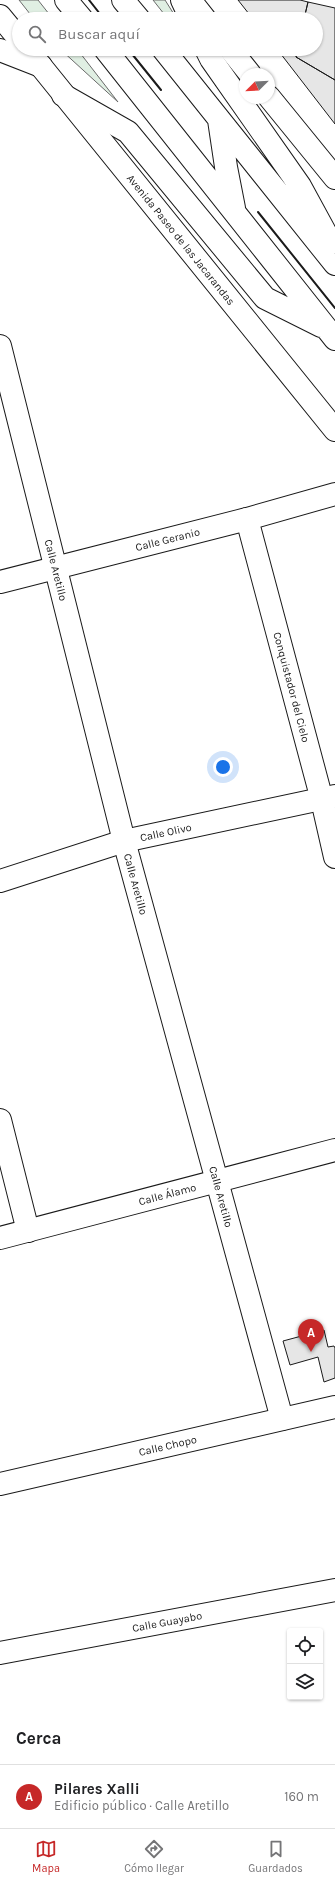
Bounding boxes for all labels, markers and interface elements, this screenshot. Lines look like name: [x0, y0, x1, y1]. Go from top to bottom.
search box: [12, 12, 323, 56]
icon: search: [26, 23, 48, 45]
text: Buscar aquí: [58, 25, 140, 43]
north arrow: [239, 68, 275, 104]
street label: Avenida Paseo de las Jacarandas: [124, 172, 238, 308]
street label: Calle Geranio: [134, 525, 201, 554]
street label: Calle Aretillo: [42, 538, 70, 602]
street label: Conquistador del Cielo: [271, 631, 313, 744]
your location: [213, 757, 233, 777]
street label: Calle Olivo: [139, 820, 193, 844]
street label: Calle Aretillo: [121, 852, 150, 916]
street label: Calle Aretillo: [207, 1165, 236, 1229]
street label: Calle Álamo: [137, 1180, 198, 1208]
pin: A: [298, 1319, 324, 1352]
street label: Calle Chopo: [137, 1433, 198, 1458]
street label: Calle Guayabo: [131, 1609, 203, 1635]
map controls: [287, 1628, 323, 1700]
button: locate: [287, 1628, 323, 1664]
button: layers: [287, 1664, 323, 1700]
text: Cerca: [16, 1728, 61, 1748]
text: Pilares Xalli: [54, 1780, 140, 1798]
text: A: [25, 1789, 33, 1804]
text: 160 m: [284, 1789, 319, 1804]
text: Edificio público · Calle Aretillo: [54, 1798, 229, 1813]
tab: Mapa: [32, 1838, 60, 1875]
tab: Cómo llegar: [124, 1838, 184, 1875]
tab: Guardados: [248, 1838, 303, 1875]

